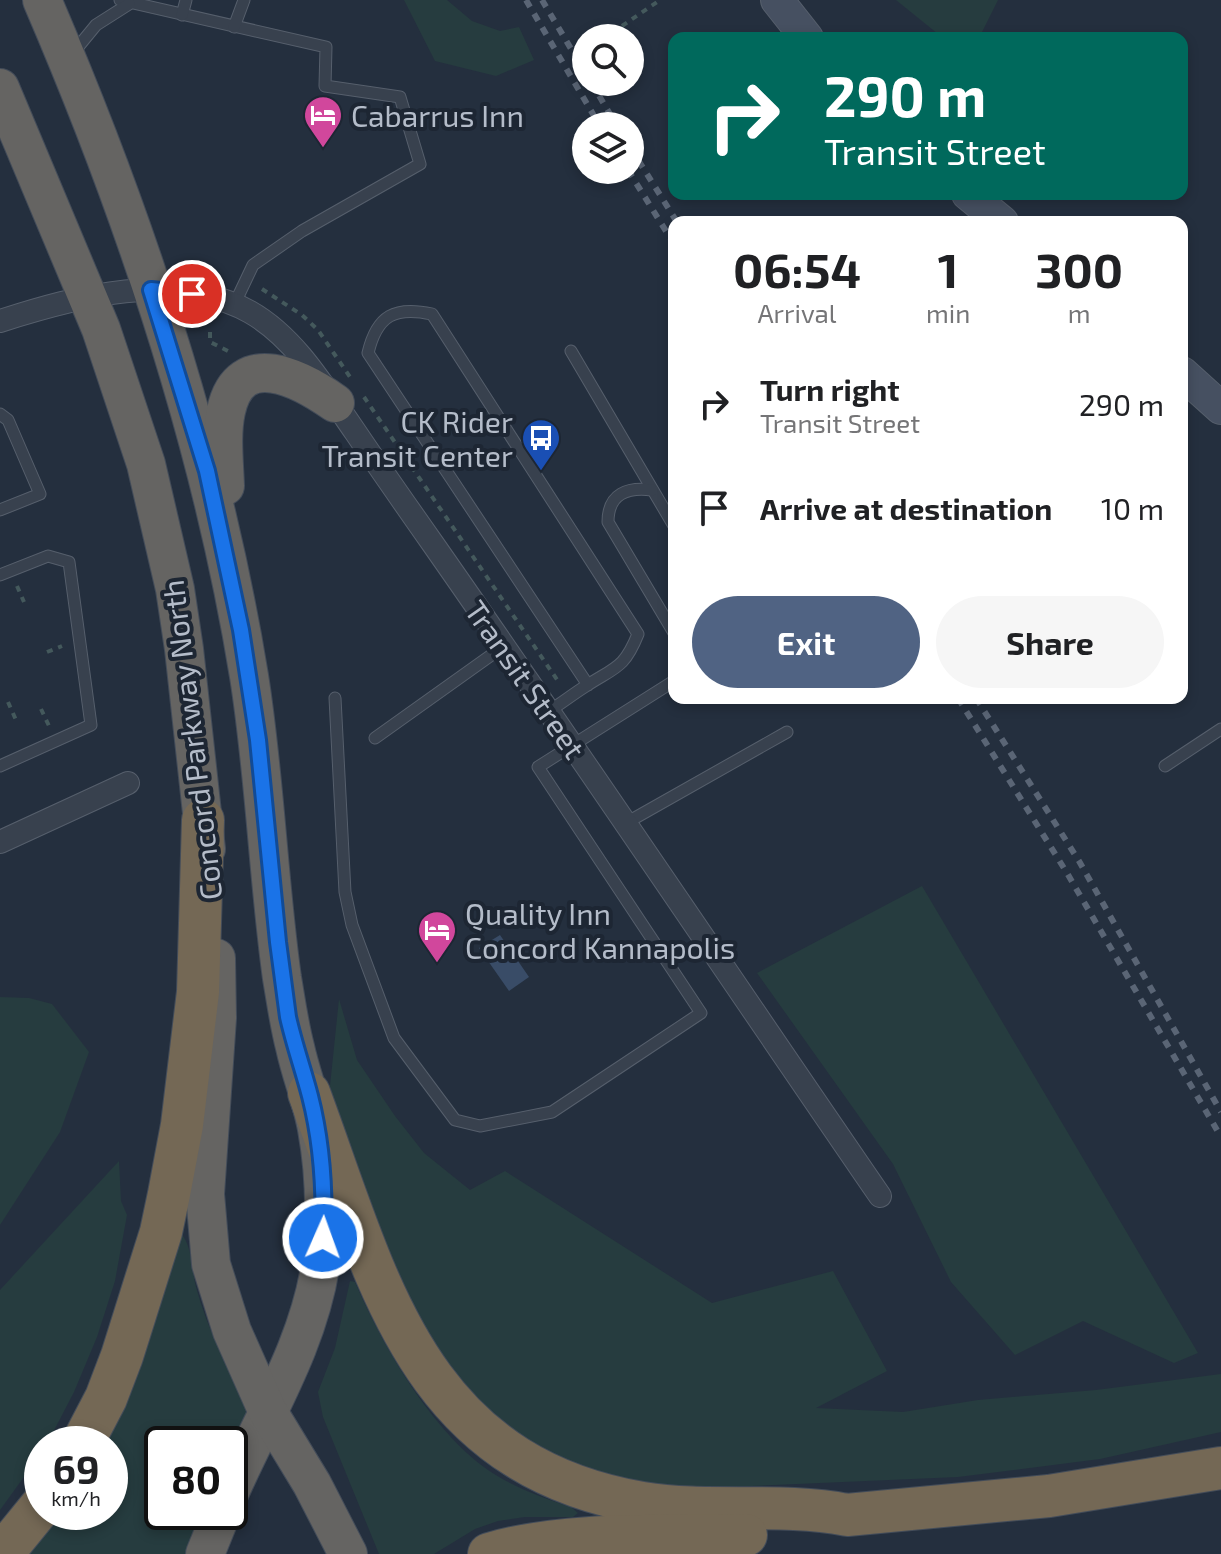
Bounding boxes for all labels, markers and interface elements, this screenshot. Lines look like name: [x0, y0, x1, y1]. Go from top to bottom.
map controls: [572, 24, 644, 184]
button: search: [572, 24, 644, 96]
text: 290 m: [824, 61, 986, 128]
icon: right: [692, 64, 796, 168]
hotel icon: Cabarrus Inn: [302, 94, 344, 149]
place label: Cabarrus Inn: [351, 97, 524, 133]
button: layers: [572, 112, 644, 184]
text: Transit Street: [824, 129, 1046, 172]
text: 06:54: [733, 240, 861, 298]
text: 1: [938, 240, 958, 298]
text: 300: [1035, 240, 1123, 298]
pin: [158, 260, 226, 328]
icon: arrive: [170, 272, 214, 316]
text: Arrival: [757, 297, 837, 328]
text: min: [926, 297, 970, 328]
text: m: [1068, 297, 1091, 328]
text: Turn right: [760, 371, 900, 407]
icon: right: [692, 382, 736, 426]
text: 290 m: [1079, 386, 1164, 422]
place label: CK Rider Transit Center: [321, 403, 513, 473]
text: Transit Street: [760, 407, 920, 438]
bus stop icon: CK Rider Transit Center: [520, 417, 562, 472]
icon: arrive: [692, 486, 736, 530]
text: Arrive at destination: [760, 490, 1052, 526]
text: 10 m: [1101, 490, 1164, 526]
street label: Concord Parkway North: [154, 578, 228, 902]
street label: Transit Street: [458, 593, 594, 765]
button: Exit: [692, 596, 920, 688]
button: Share: [936, 596, 1164, 688]
place label: Quality Inn Concord Kannapolis: [465, 895, 735, 965]
hotel icon: Quality Inn Concord Kannapolis: [416, 909, 458, 964]
position arrow: [281, 1196, 365, 1280]
speed limit sign: 80: [144, 1426, 248, 1530]
text: 69: [52, 1444, 100, 1492]
text: km/h: [51, 1486, 101, 1510]

